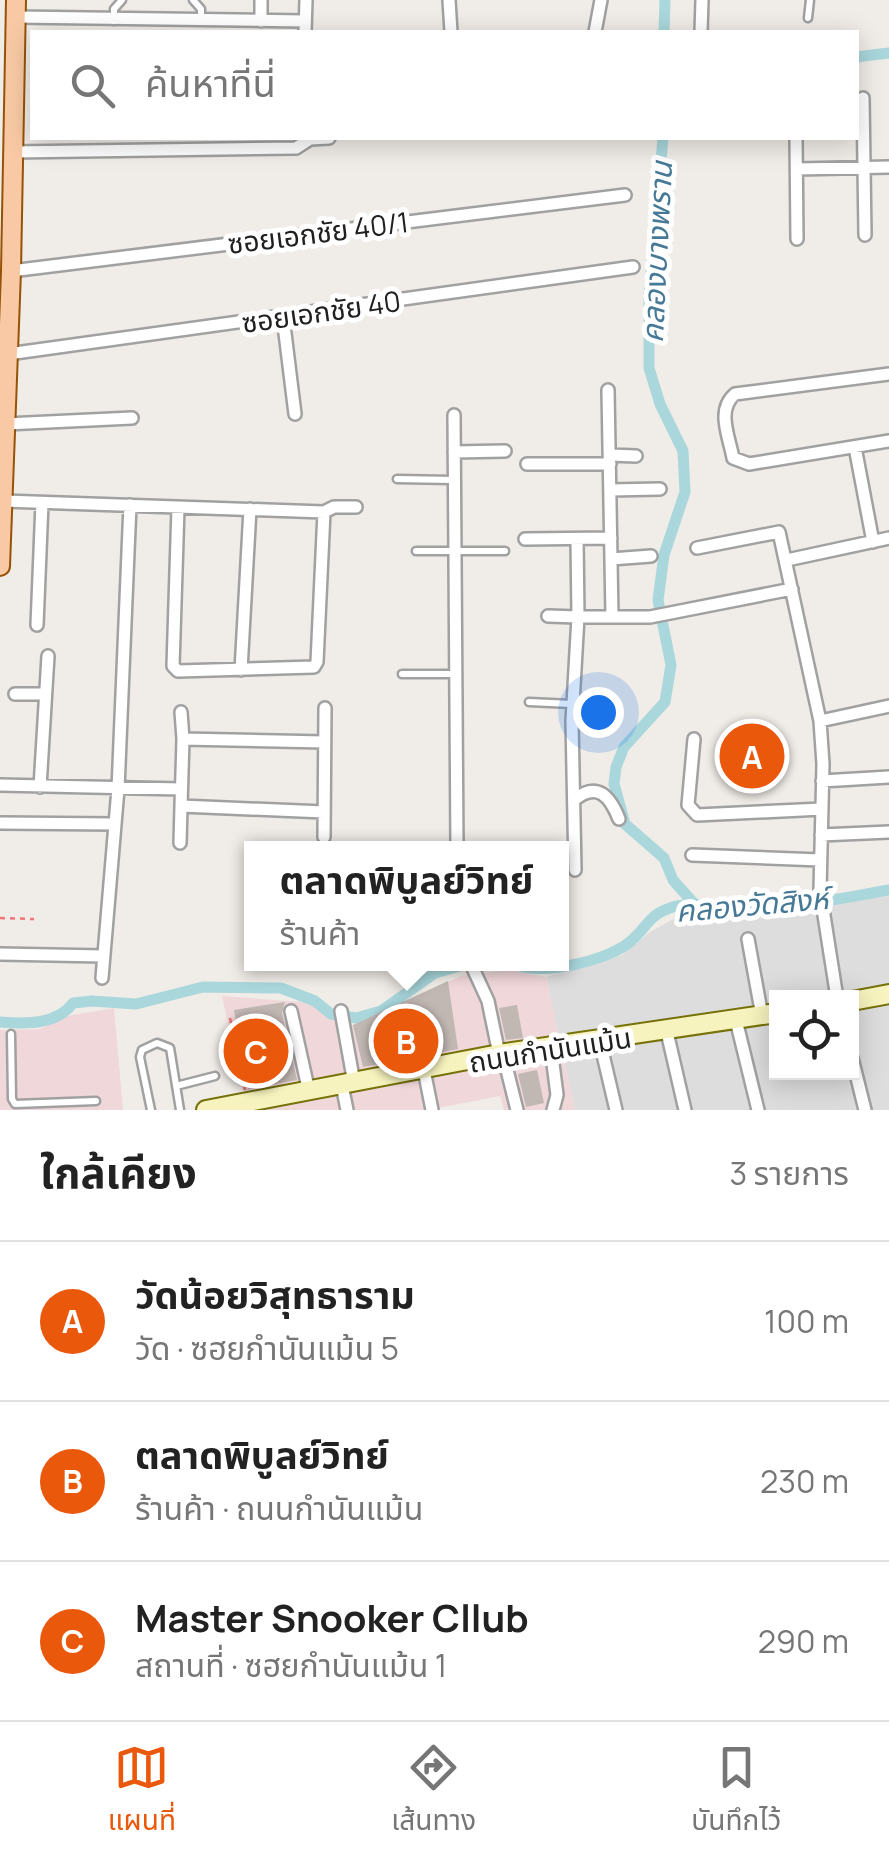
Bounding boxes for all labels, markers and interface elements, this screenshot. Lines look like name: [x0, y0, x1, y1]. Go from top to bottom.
search box: [30, 30, 859, 140]
text: ค้นหาที่นี่: [145, 56, 276, 108]
icon: search: [65, 58, 120, 113]
water label: คลองบางพราน: [631, 159, 681, 344]
street label: ซอยเอกชัย 40/1: [225, 202, 411, 262]
street label: ซอยเอกชัย 40: [239, 281, 403, 341]
your location: [573, 687, 624, 738]
pin: A: [720, 718, 784, 794]
popup: [244, 841, 569, 971]
text: ตลาดพิบูลย์วิทย์: [280, 853, 534, 905]
water label: คลองวัดสิงห์: [674, 876, 836, 931]
text: ร้านค้า: [280, 911, 360, 955]
map controls: [769, 990, 859, 1080]
button: locate: [769, 990, 859, 1080]
pin: B: [374, 1004, 438, 1078]
pin: C: [224, 1014, 288, 1088]
street label: ถนนกำนันแม้น: [466, 1017, 634, 1081]
text: ใกล้เคียง: [40, 1143, 197, 1201]
text: 3 รายการ: [729, 1151, 849, 1195]
text: วัดน้อยวิสุทธาราม: [135, 1268, 415, 1320]
text: A: [62, 1299, 83, 1343]
text: 100 m: [764, 1299, 849, 1343]
text: วัด · ซฮยกำนันแม้น 5: [135, 1326, 399, 1370]
text: ตลาดพิบูลย์วิทย์: [135, 1428, 389, 1480]
text: B: [62, 1459, 83, 1503]
text: 230 m: [760, 1459, 849, 1503]
text: ร้านค้า · ถนนกำนันแม้น: [135, 1486, 423, 1530]
text: Master Snooker Cllub: [135, 1591, 529, 1643]
text: C: [61, 1619, 84, 1663]
text: 290 m: [758, 1619, 849, 1663]
text: สถานที่ · ซฮยกำนันแม้น 1: [135, 1643, 447, 1687]
tab: แผนที่: [108, 1740, 176, 1843]
tab: เส้นทาง: [391, 1740, 476, 1843]
tab: บันทึกไว้: [691, 1740, 781, 1843]

